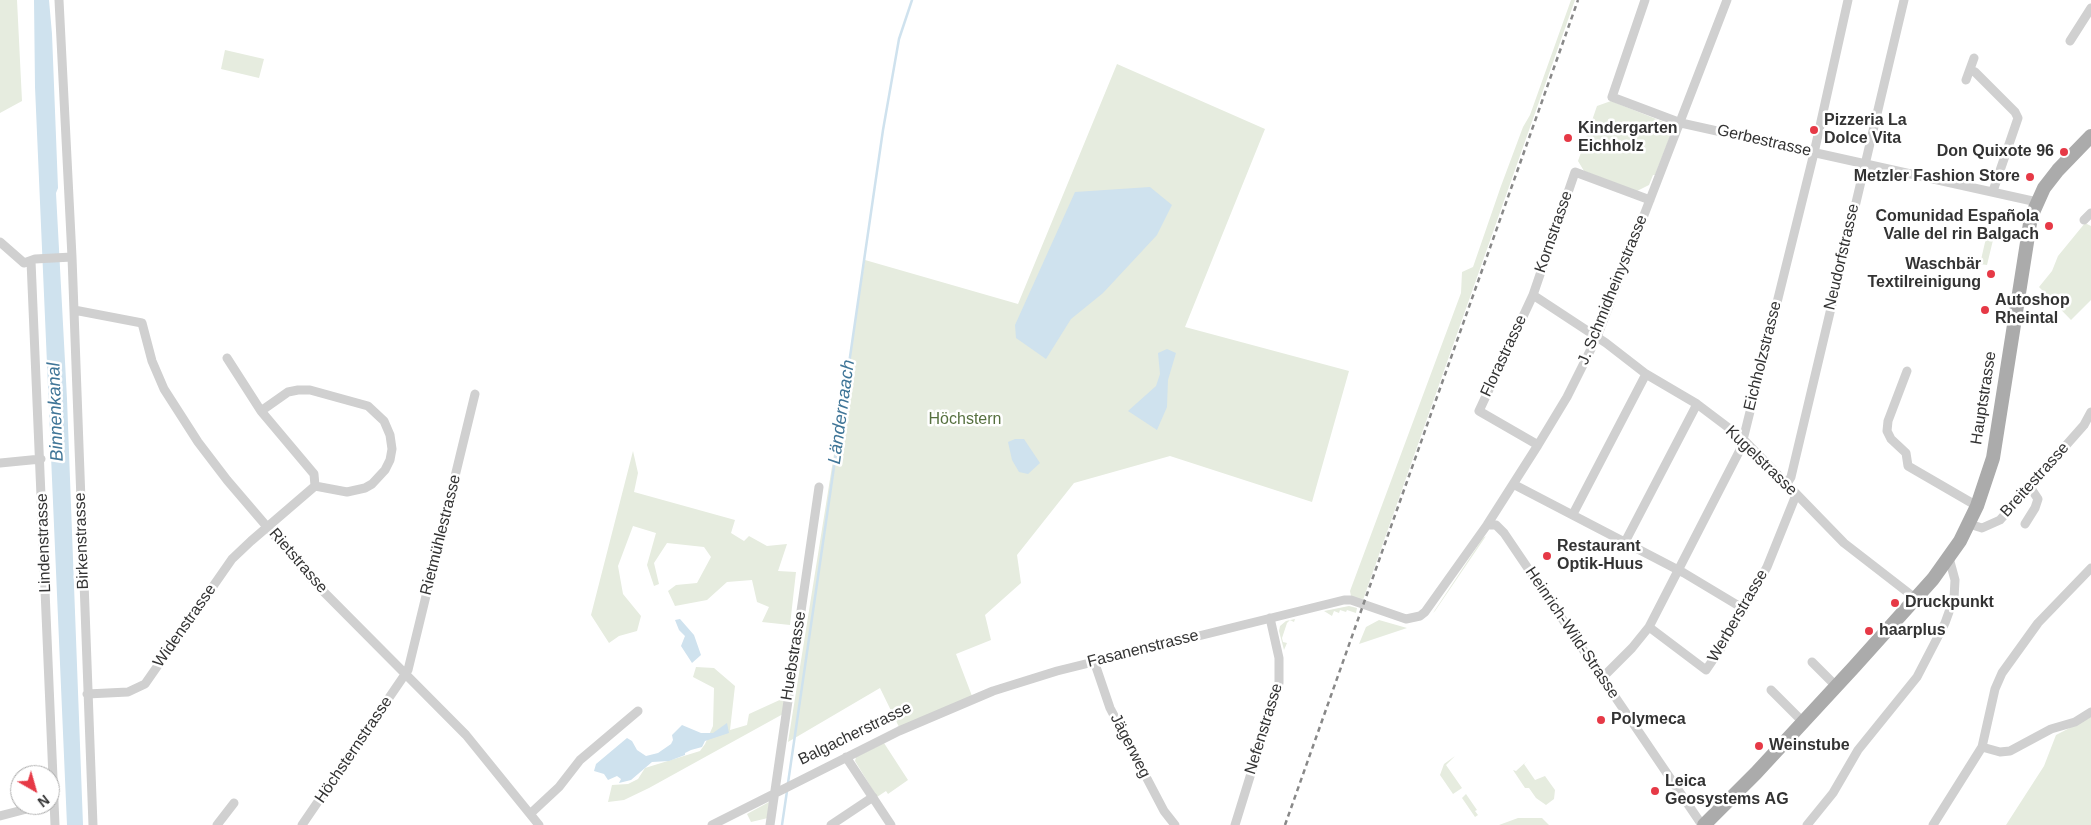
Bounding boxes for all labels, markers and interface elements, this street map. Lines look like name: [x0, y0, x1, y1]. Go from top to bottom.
place label: Pizzeria La Dolce Vita: [1824, 111, 1907, 149]
place label: Kindergarten Eichholz: [1578, 119, 1678, 157]
street label: Gerbestrasse: [1715, 121, 1813, 161]
marker: Pizzeria La Dolce Vita: [1808, 124, 1820, 136]
marker: Kindergarten Eichholz: [1562, 132, 1574, 144]
place label: Don Quixote 96: [1937, 142, 2054, 162]
marker: Don Quixote 96: [2058, 146, 2070, 158]
place label: Metzler Fashion Store: [1854, 167, 2020, 187]
marker: Metzler Fashion Store: [2024, 171, 2036, 183]
street label: Kornstrasse: [1531, 189, 1577, 275]
street label: Neudorfstrasse: [1820, 202, 1864, 312]
place label: Comunidad Española Valle del rin Balgach: [1875, 207, 2039, 245]
street label: J. Schmidheinystrasse: [1574, 212, 1652, 368]
marker: Comunidad Española Valle del rin Balgach: [2043, 220, 2055, 232]
place label: Waschbär Textilreinigung: [1868, 255, 1981, 293]
marker: Waschbär Textilreinigung: [1985, 268, 1997, 280]
place label: Autoshop Rheintal: [1995, 291, 2070, 329]
street label: Eichholzstrasse: [1740, 299, 1786, 413]
marker: Autoshop Rheintal: [1979, 304, 1991, 316]
street label: Florastrasse: [1477, 312, 1531, 400]
street label: Hauptstrasse: [1967, 350, 2001, 446]
water label: Ländernaach: [824, 358, 860, 466]
water label: Binnenkanal: [43, 362, 69, 462]
park label: Höchstern: [929, 410, 1001, 430]
street label: Kugelstrasse: [1721, 422, 1801, 500]
street label: Breitestrasse: [1997, 439, 2073, 521]
street label: Rietmühlestrasse: [417, 473, 465, 597]
street label: Birkenstrasse: [71, 492, 93, 590]
street label: Lindenstrasse: [33, 493, 55, 593]
street label: Rietstrasse: [265, 525, 331, 597]
place label: Restaurant Optik-Huus: [1557, 537, 1643, 575]
marker: Restaurant Optik-Huus: [1541, 550, 1553, 562]
street label: Heinrich-Wild-Strasse: [1521, 564, 1623, 702]
street label: Werberstrasse: [1704, 566, 1772, 666]
street label: Widenstrasse: [149, 581, 221, 671]
place label: Druckpunkt: [1905, 593, 1994, 613]
marker: Druckpunkt: [1889, 597, 1901, 609]
street label: Huebstrasse: [777, 610, 811, 702]
place label: haarplus: [1879, 621, 1946, 641]
marker: haarplus: [1863, 625, 1875, 637]
street label: Fasanenstrasse: [1085, 626, 1201, 672]
street label: Nefenstrasse: [1241, 681, 1287, 777]
street label: Höchsternstrasse: [311, 693, 397, 807]
street label: Balgacherstrasse: [795, 698, 915, 770]
place label: Polymeca: [1611, 710, 1686, 730]
street label: Jägerweg: [1106, 711, 1154, 781]
marker: Polymeca: [1595, 714, 1607, 726]
place label: Weinstube: [1769, 736, 1850, 756]
marker: Weinstube: [1753, 740, 1765, 752]
north arrow: [10, 765, 60, 815]
place label: Leica Geosystems AG: [1665, 772, 1789, 810]
marker: Leica Geosystems AG: [1649, 785, 1661, 797]
text: N: [35, 792, 53, 810]

